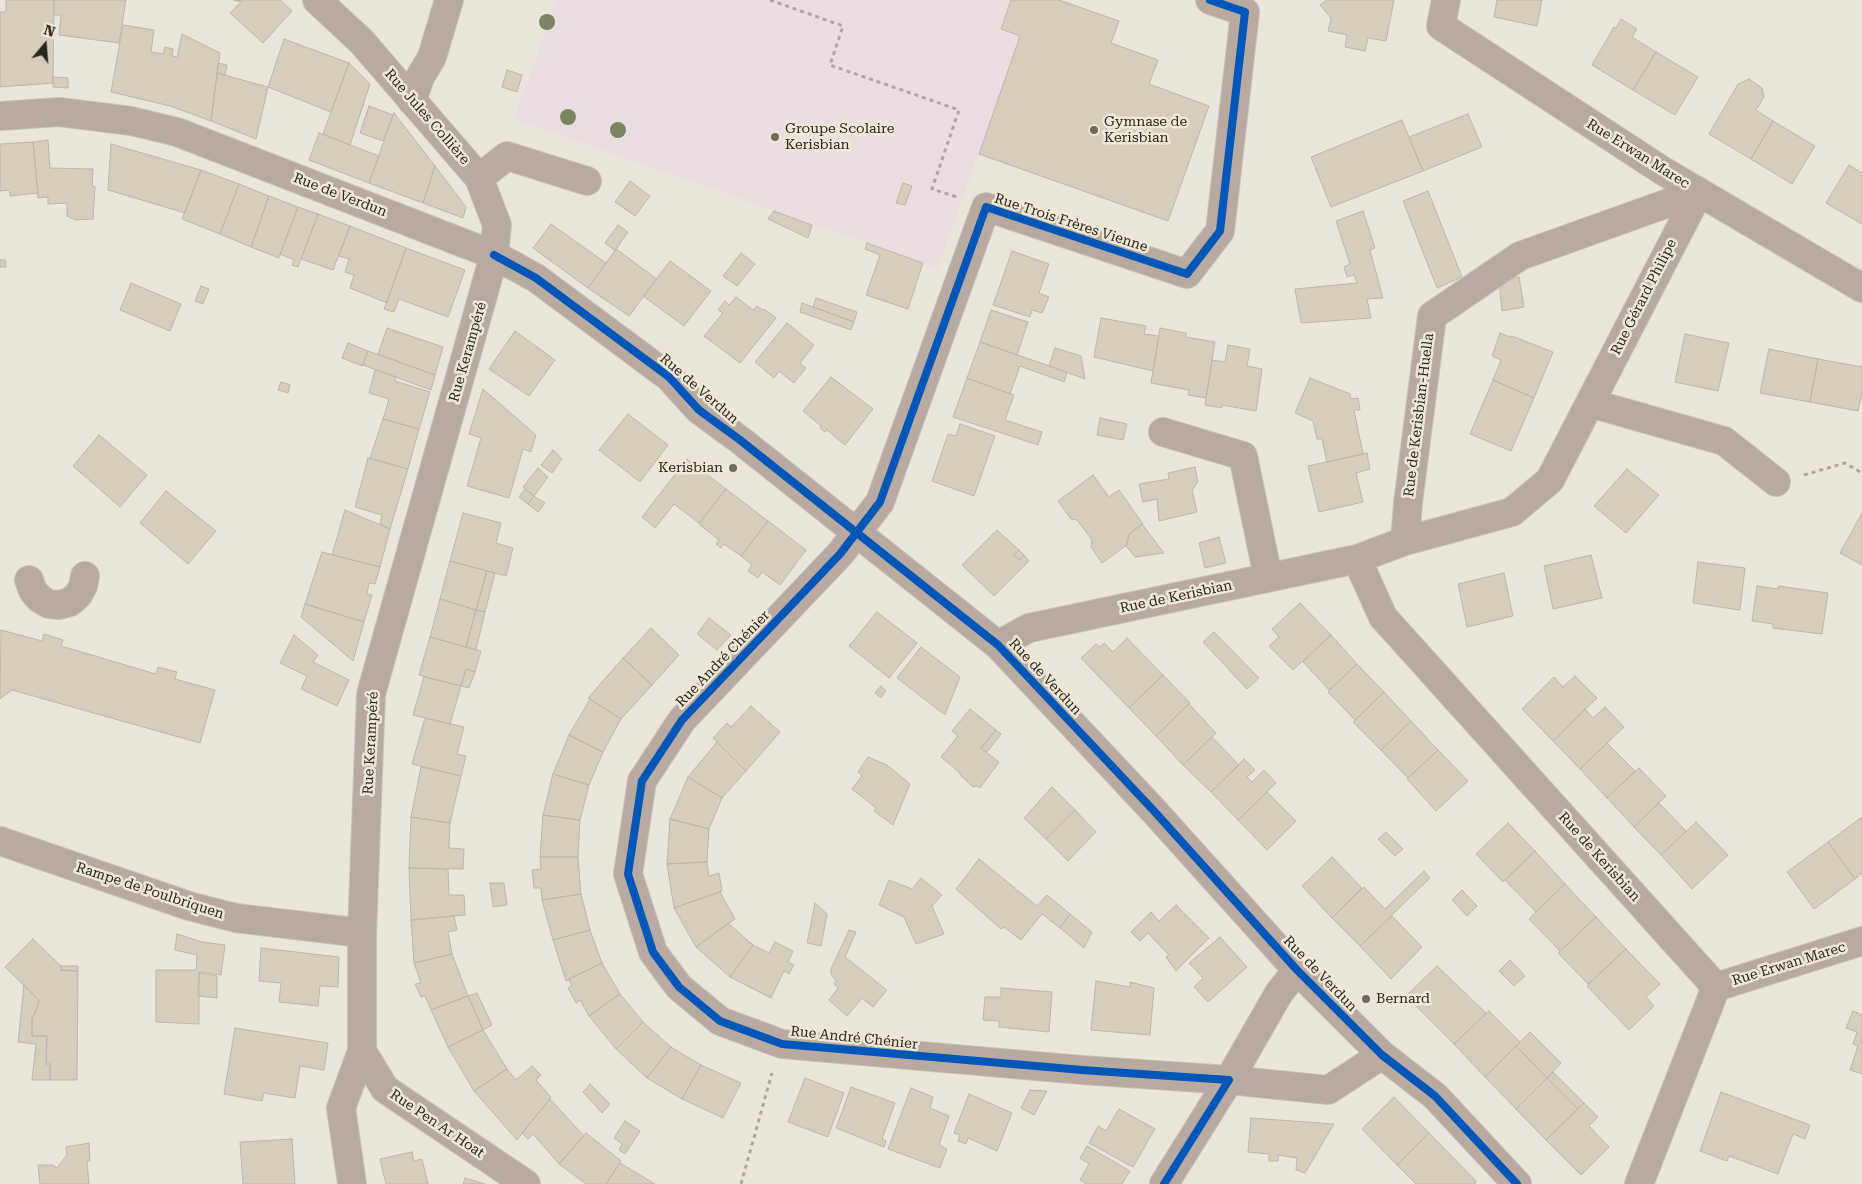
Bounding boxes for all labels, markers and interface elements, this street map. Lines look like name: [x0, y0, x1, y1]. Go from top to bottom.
north arrow: [20, 20, 70, 70]
text: N: [42, 21, 57, 40]
street label: Rue Jules Collière: [381, 66, 473, 168]
place label: Gymnase de Kerisbian: [1104, 114, 1187, 146]
street label: Rue Erwan Marec: [1584, 116, 1692, 192]
place label: Groupe Scolaire Kerisbian: [785, 121, 894, 154]
marker: Gymnase de Kerisbian: [1088, 124, 1100, 136]
marker: Groupe Scolaire Kerisbian: [769, 131, 781, 143]
street label: Rue de Verdun: [291, 169, 389, 221]
street label: Rue Trois Frères Vienne: [992, 190, 1150, 256]
street label: Rue Gérard Philipe: [1608, 236, 1680, 358]
street label: Rue Kerampéré: [446, 300, 490, 404]
street label: Rue de Kerisbian-Huella: [1401, 332, 1437, 498]
street label: Rue de Verdun: [656, 350, 742, 428]
place label: Kerisbian: [658, 460, 723, 476]
marker: Kerisbian: [727, 462, 739, 474]
street label: Rue de Kerisbian: [1118, 577, 1234, 617]
street label: Rue André Chénier: [673, 607, 773, 711]
street label: Rue de Verdun: [1005, 635, 1085, 719]
street label: Rue Kerampéré: [360, 691, 382, 795]
street label: Rue de Kerisbian: [1555, 809, 1643, 905]
street label: Rampe de Poulbriquen: [74, 859, 226, 923]
street label: Rue de Verdun: [1280, 933, 1360, 1015]
street label: Rue Erwan Marec: [1730, 939, 1848, 989]
place label: Bernard: [1376, 991, 1430, 1007]
marker: Bernard: [1360, 993, 1372, 1005]
street label: Rue André Chénier: [790, 1023, 918, 1053]
street label: Rue Pen Ar Hoat: [387, 1086, 487, 1162]

